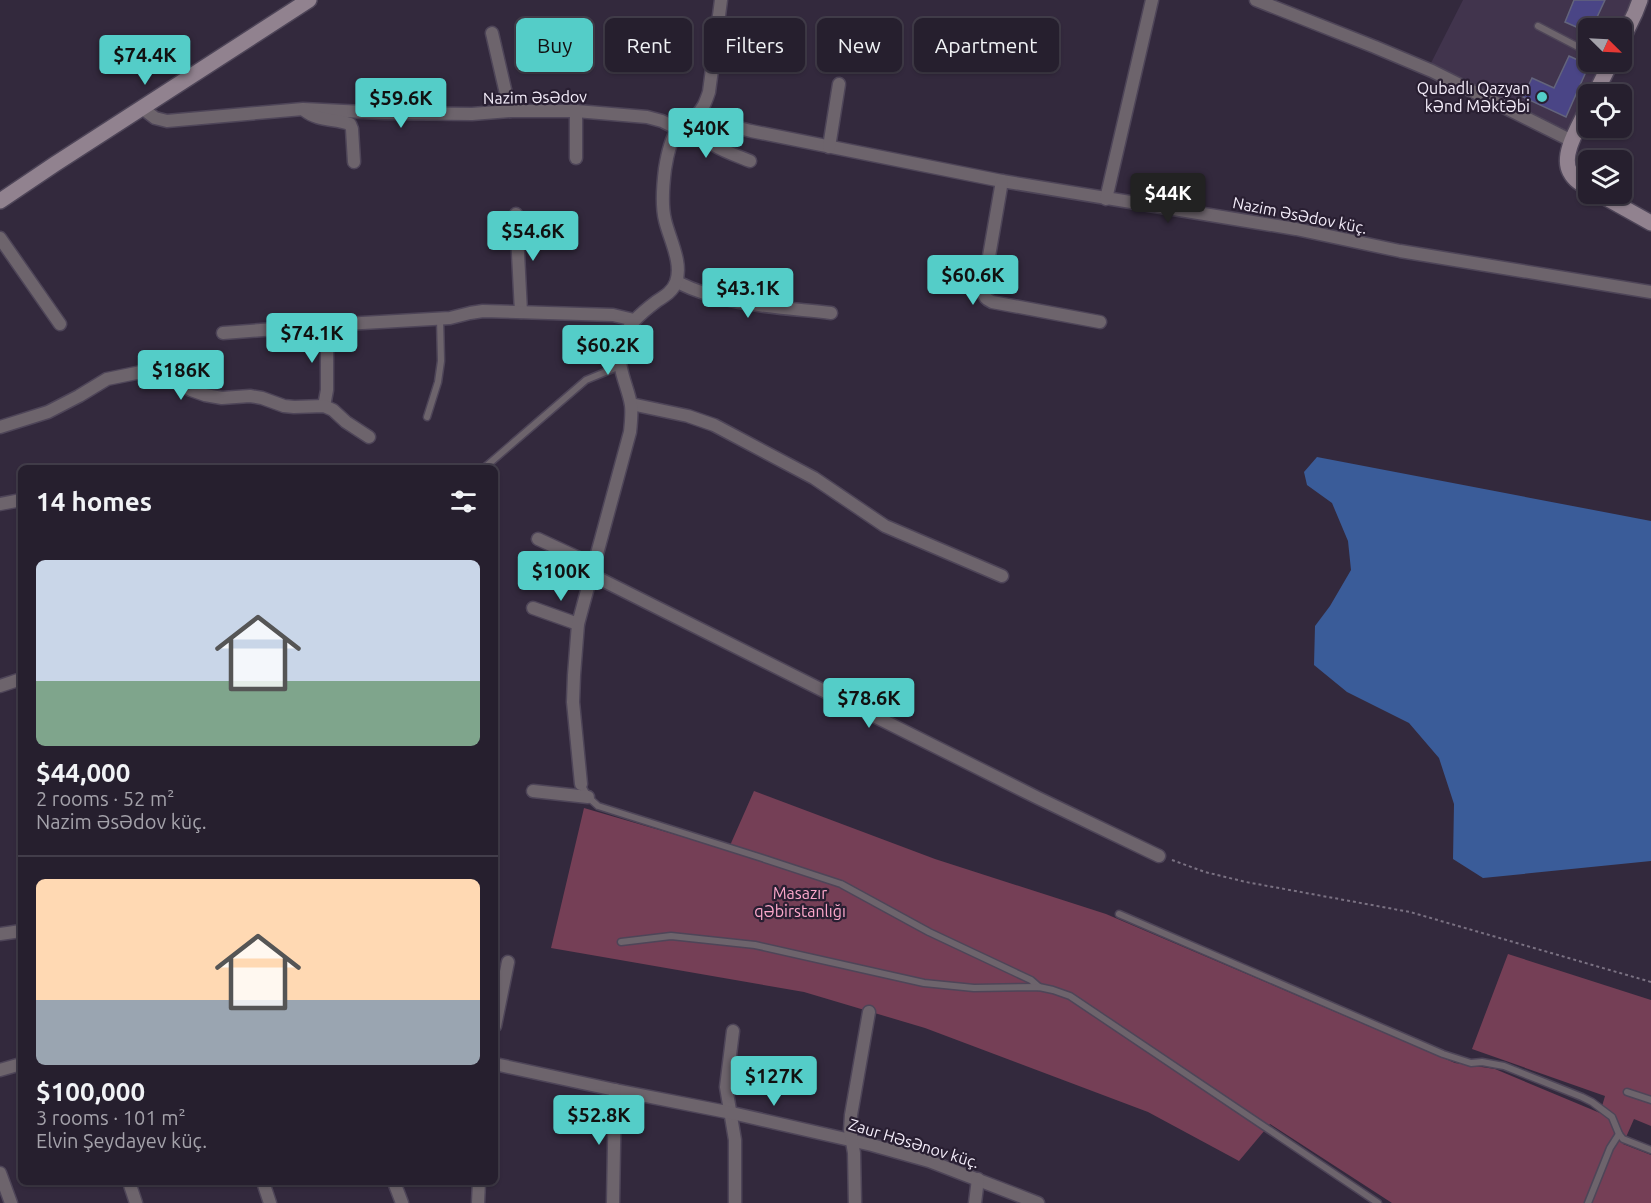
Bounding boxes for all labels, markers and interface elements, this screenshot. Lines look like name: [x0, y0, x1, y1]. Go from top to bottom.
chip: Buy: [516, 18, 593, 72]
chip: Rent: [605, 18, 692, 72]
chip: Filters: [704, 18, 805, 72]
chip: New: [817, 18, 902, 72]
chip: Apartment: [914, 18, 1059, 72]
north arrow: [1578, 18, 1632, 72]
map controls: [1578, 18, 1632, 204]
pin: $74.4K: [96, 35, 194, 86]
text: $74.4K: [113, 43, 177, 66]
pin: $59.6K: [352, 78, 450, 129]
place label: Qubadlı Qazyan kənd Məktəbi: [1417, 79, 1530, 115]
button: locate: [1578, 84, 1632, 138]
text: $59.6K: [369, 86, 433, 109]
street label: Nazim Əsədov: [483, 87, 587, 107]
marker: Qubadlı Qazyan kənd Məktəbi: [1535, 90, 1549, 104]
pin: $40K: [670, 108, 742, 159]
text: $40K: [682, 116, 730, 139]
button: layers: [1578, 150, 1632, 204]
pin: $44K: [1132, 173, 1204, 224]
text: $44K: [1144, 181, 1192, 204]
street label: Nazim Əsədov küç.: [1231, 193, 1369, 237]
pin: $54.6K: [484, 211, 582, 262]
text: $54.6K: [501, 219, 565, 242]
pin: $60.6K: [924, 255, 1022, 306]
text: $60.6K: [941, 263, 1005, 286]
pin: $43.1K: [699, 268, 797, 319]
text: $43.1K: [716, 276, 780, 299]
pin: $74.1K: [263, 313, 361, 364]
text: $74.1K: [280, 321, 344, 344]
pin: $60.2K: [559, 325, 657, 376]
text: $60.2K: [576, 333, 640, 356]
pin: $186K: [139, 350, 223, 401]
text: $186K: [152, 358, 210, 381]
icon: filters: [447, 485, 480, 518]
text: 14 homes: [36, 487, 152, 516]
pin: $100K: [519, 551, 603, 602]
text: $100K: [532, 559, 590, 582]
icon: home: [204, 599, 312, 707]
pin: $78.6K: [820, 678, 918, 729]
text: $78.6K: [837, 686, 901, 709]
text: $44,000: [36, 758, 130, 787]
text: 2 rooms · 52 m²: [36, 787, 174, 810]
text: Nazim Əsədov küç.: [36, 810, 207, 833]
park label: Masazır qəbirstanlığı: [754, 884, 846, 920]
icon: home: [204, 918, 312, 1026]
pin: $127K: [732, 1056, 816, 1107]
text: $127K: [745, 1064, 803, 1087]
text: $100,000: [36, 1077, 145, 1106]
pin: $52.8K: [550, 1095, 648, 1146]
text: $52.8K: [567, 1103, 631, 1126]
text: 3 rooms · 101 m²: [36, 1106, 186, 1129]
street label: Zaur Həsənov küç.: [847, 1115, 981, 1171]
text: Elvin Şeydayev küç.: [36, 1129, 207, 1152]

